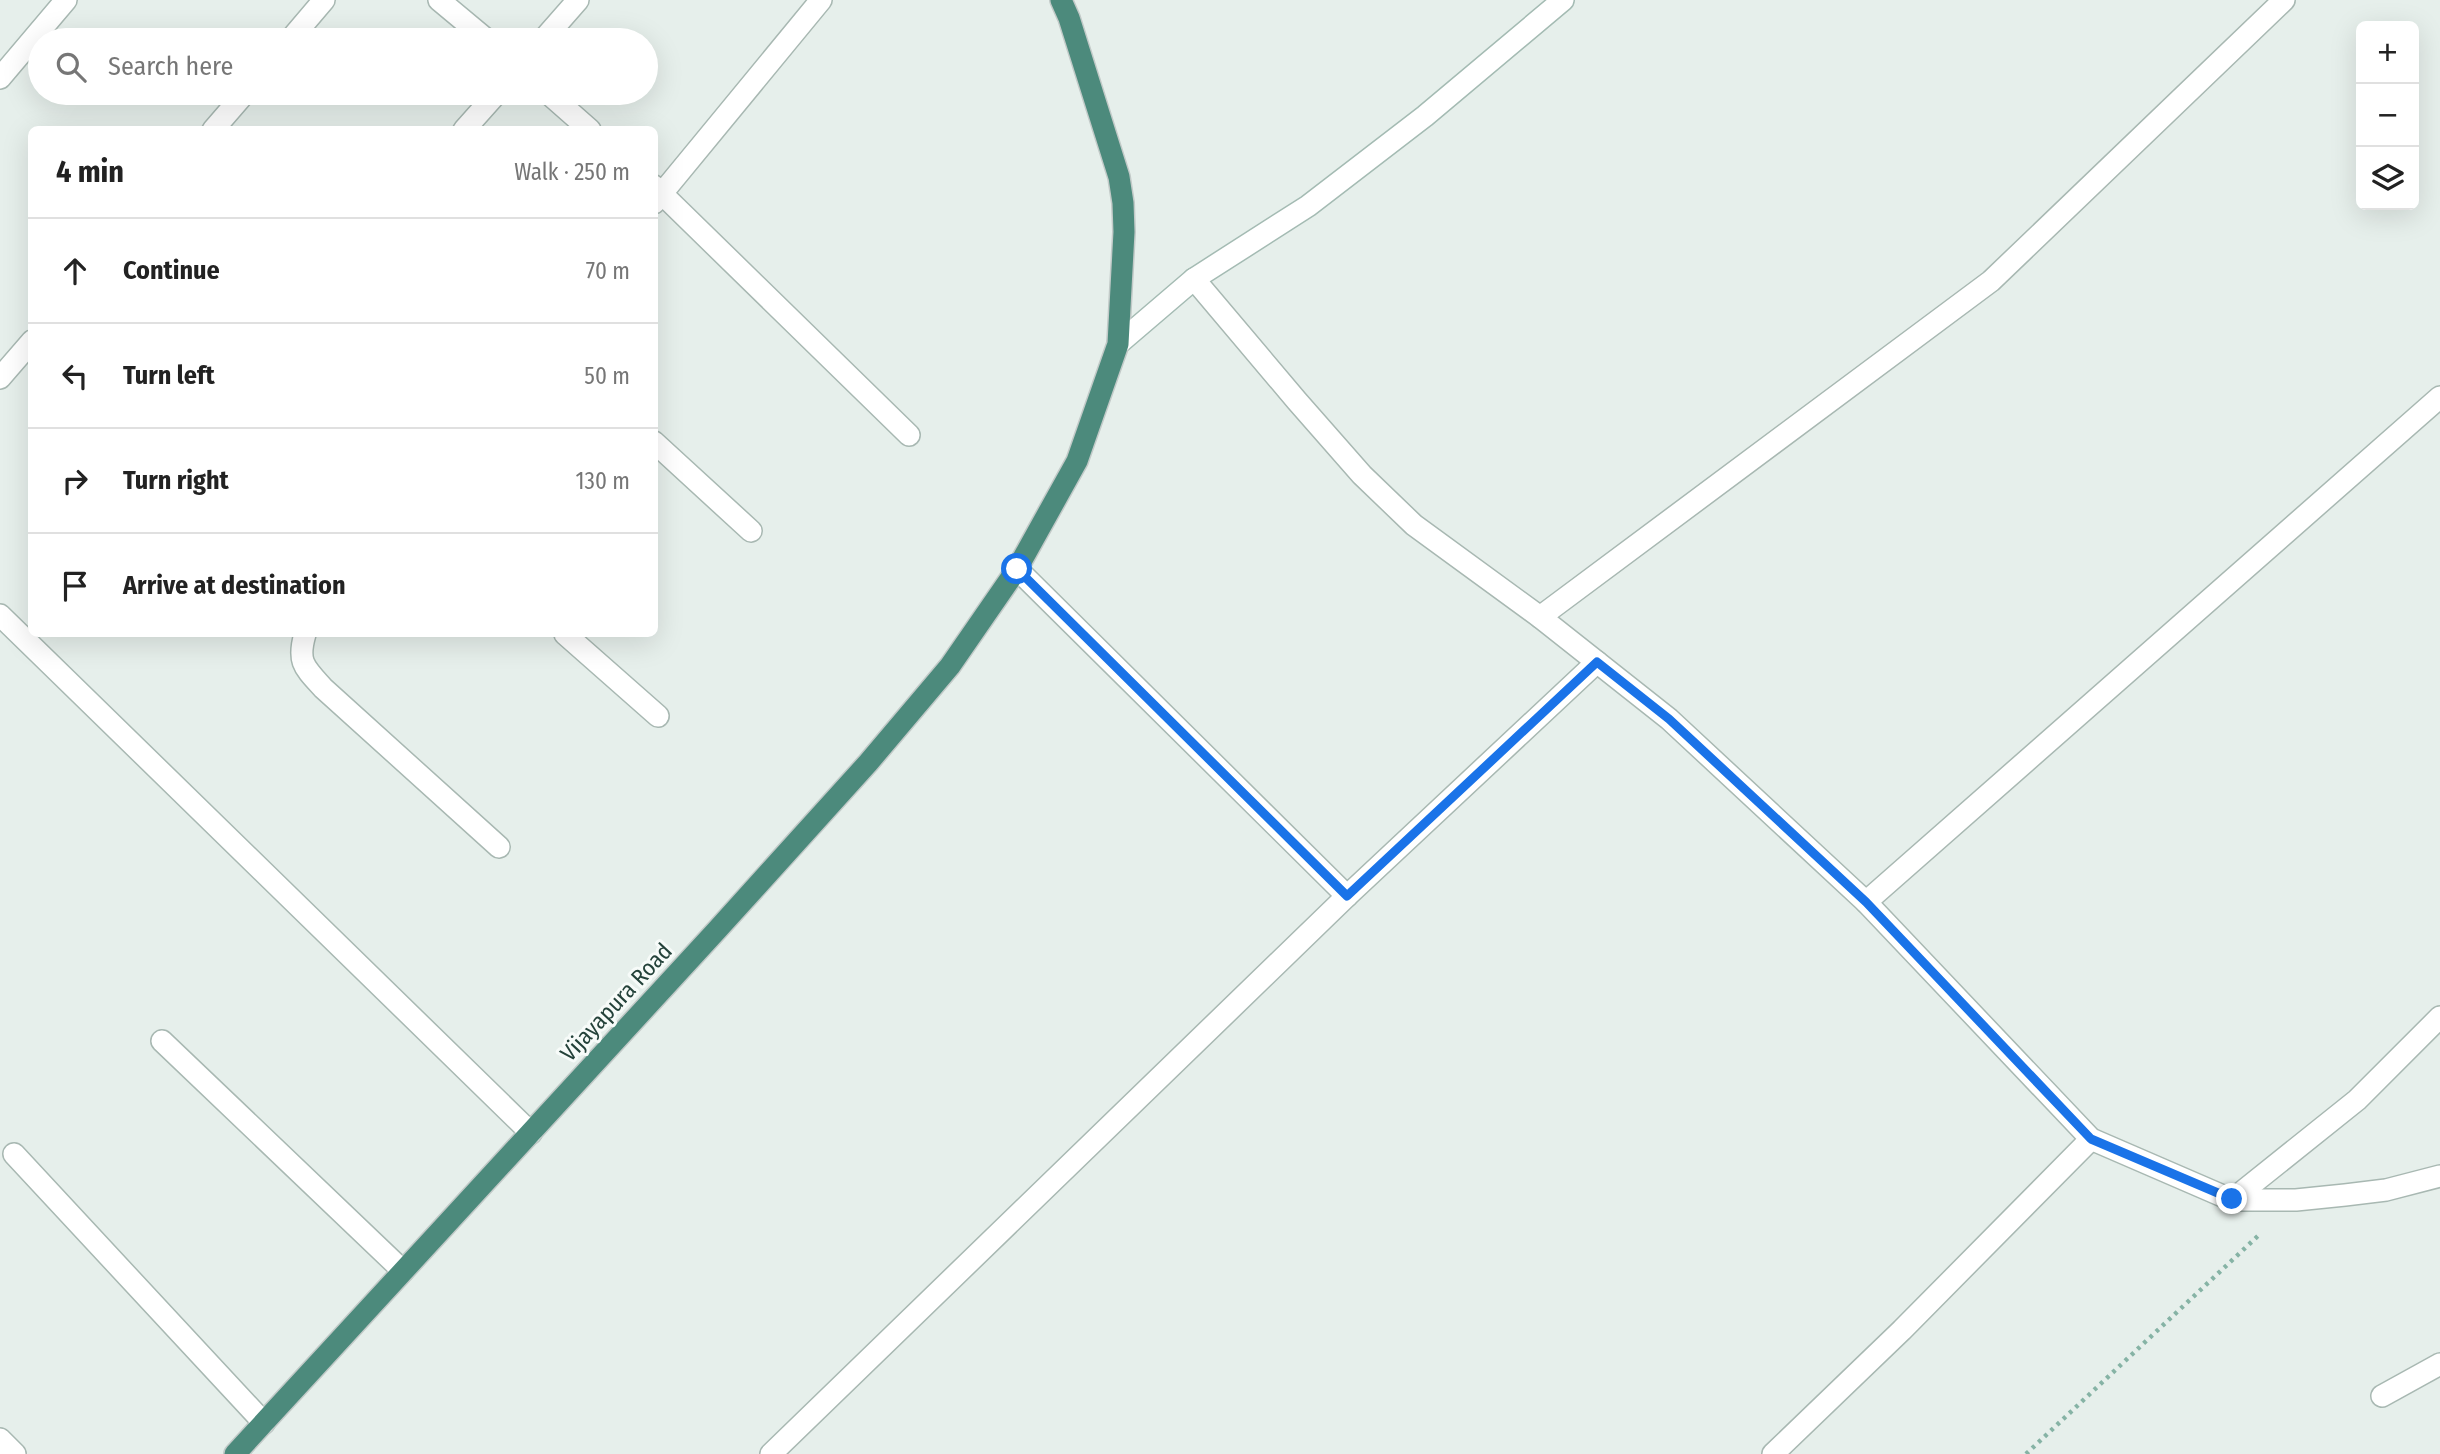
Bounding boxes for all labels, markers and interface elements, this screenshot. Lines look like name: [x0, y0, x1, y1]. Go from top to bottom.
map controls: [2356, 21, 2419, 210]
button: +: [2356, 21, 2419, 84]
search box: [28, 28, 658, 105]
icon: search: [52, 48, 90, 86]
text: Search here: [108, 51, 233, 82]
button: −: [2356, 84, 2419, 147]
button: layers: [2356, 147, 2419, 210]
text: 4 min: [56, 154, 124, 190]
text: Walk · 250 m: [514, 158, 630, 186]
icon: ahead: [56, 252, 94, 290]
text: Continue: [123, 255, 220, 286]
text: 70 m: [586, 257, 630, 285]
icon: left: [56, 357, 94, 395]
text: Turn left: [123, 360, 215, 391]
text: 50 m: [584, 362, 630, 390]
icon: right: [56, 462, 94, 500]
text: Turn right: [123, 465, 229, 496]
text: 130 m: [576, 467, 630, 495]
route start: [1001, 553, 1032, 584]
icon: arrive: [56, 567, 94, 605]
text: Arrive at destination: [123, 570, 346, 601]
street label: Vijayapura Road: [554, 937, 678, 1067]
route end: [2216, 1183, 2247, 1214]

